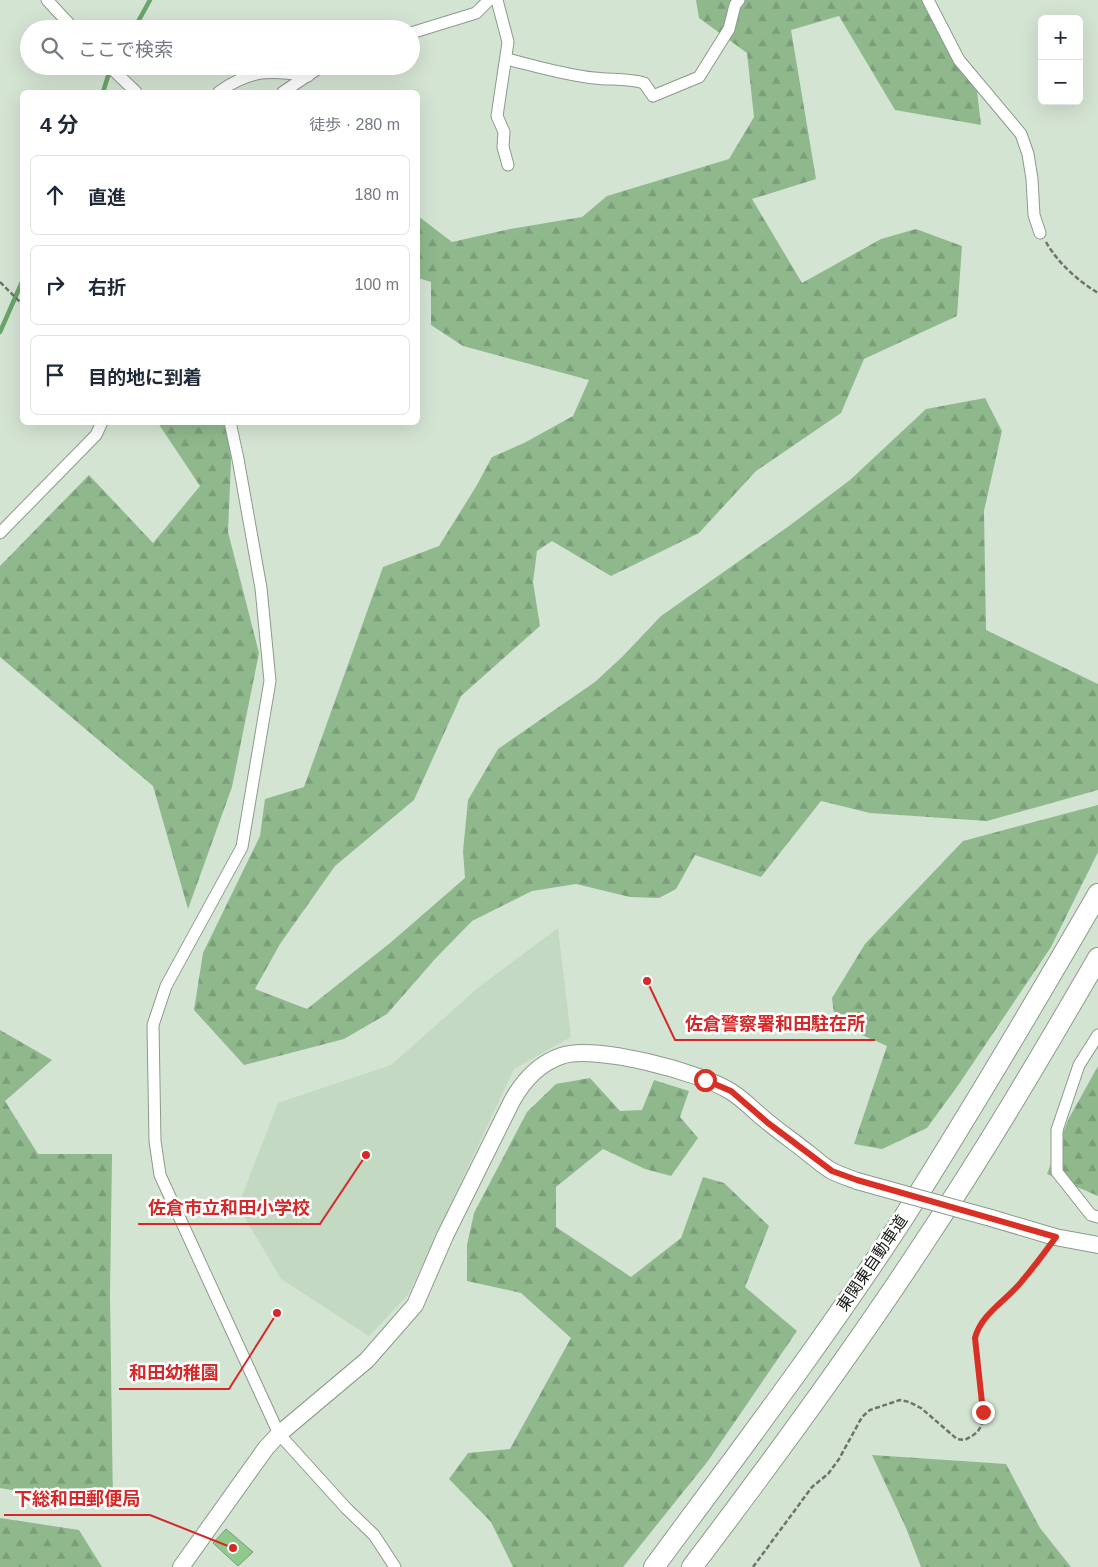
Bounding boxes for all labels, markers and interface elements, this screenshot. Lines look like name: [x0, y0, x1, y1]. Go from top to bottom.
map controls: [1038, 15, 1083, 105]
button: +: [1038, 15, 1083, 60]
search box: [20, 20, 420, 75]
icon: search: [38, 34, 66, 62]
text: ここで検索: [78, 39, 173, 60]
button: −: [1038, 60, 1083, 105]
text: 4 分: [40, 113, 79, 136]
text: 徒歩 · 280 m: [309, 116, 400, 133]
icon: ahead: [41, 181, 69, 209]
text: 180 m: [355, 186, 399, 203]
text: 直進: [88, 187, 126, 208]
icon: right: [41, 271, 69, 299]
text: 100 m: [355, 276, 399, 293]
text: 右折: [88, 277, 126, 298]
icon: arrive: [41, 361, 69, 389]
text: 目的地に到着: [88, 367, 202, 388]
callout: 佐倉警察署和田駐在所: [675, 1007, 875, 1040]
text: 佐倉警察署和田駐在所: [685, 1014, 865, 1034]
route start: [694, 1069, 717, 1092]
callout: 佐倉市立和田小学校: [138, 1191, 320, 1224]
text: 佐倉市立和田小学校: [148, 1198, 310, 1218]
street label: 東関東自動車道: [834, 1212, 910, 1314]
callout: 和田幼稚園: [119, 1356, 229, 1389]
text: 和田幼稚園: [129, 1363, 219, 1383]
route end: [972, 1401, 995, 1424]
callout: 下総和田郵便局: [4, 1482, 150, 1515]
text: 下総和田郵便局: [14, 1489, 140, 1509]

